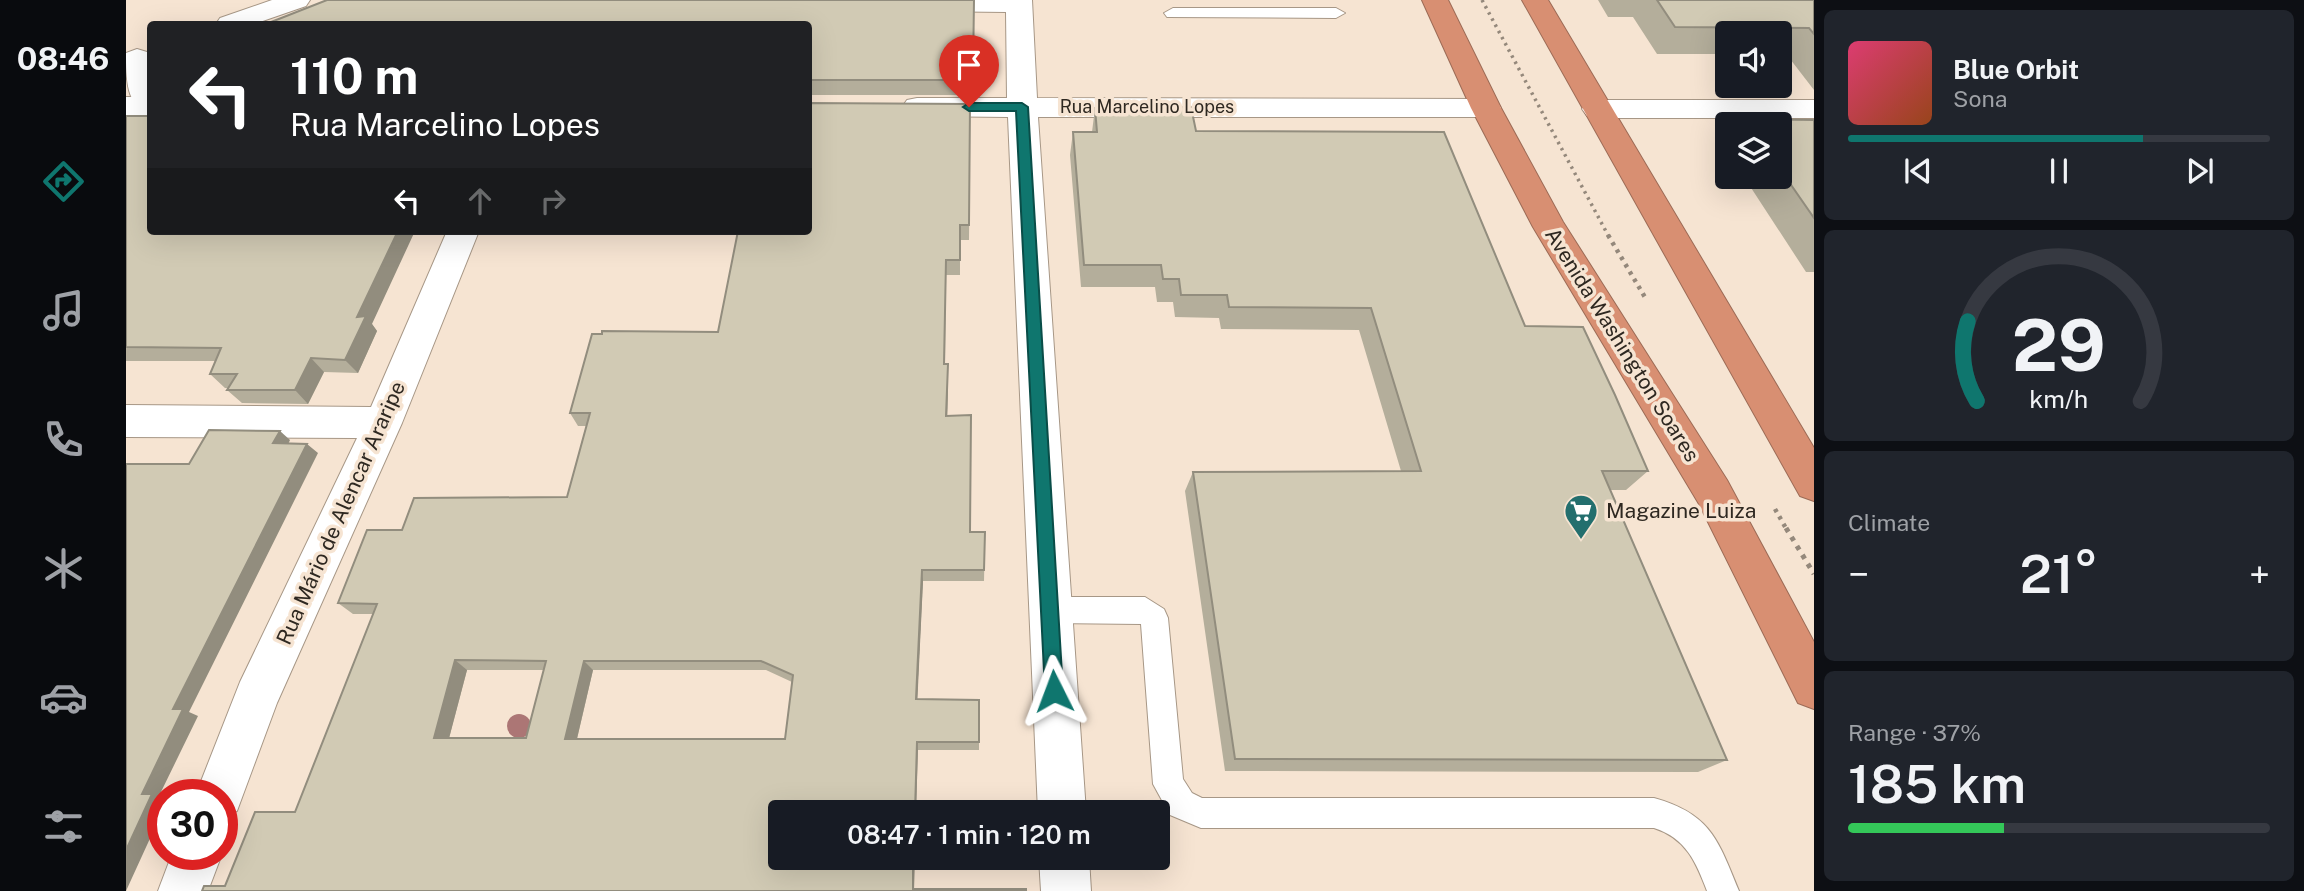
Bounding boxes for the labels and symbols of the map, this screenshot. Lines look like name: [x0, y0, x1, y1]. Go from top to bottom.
pin: [939, 35, 999, 107]
street label: Rua Marcelino Lopes: [1060, 96, 1234, 117]
street label: Avenida Washington Soares: [1540, 223, 1705, 466]
street label: Rua Mário de Alencar Araripe: [271, 377, 410, 648]
supermarket icon: Magazine Luiza: [1562, 492, 1600, 541]
place label: Magazine Luiza: [1606, 498, 1756, 523]
position arrow: [1017, 654, 1091, 728]
speed limit sign: 30: [147, 779, 238, 870]

